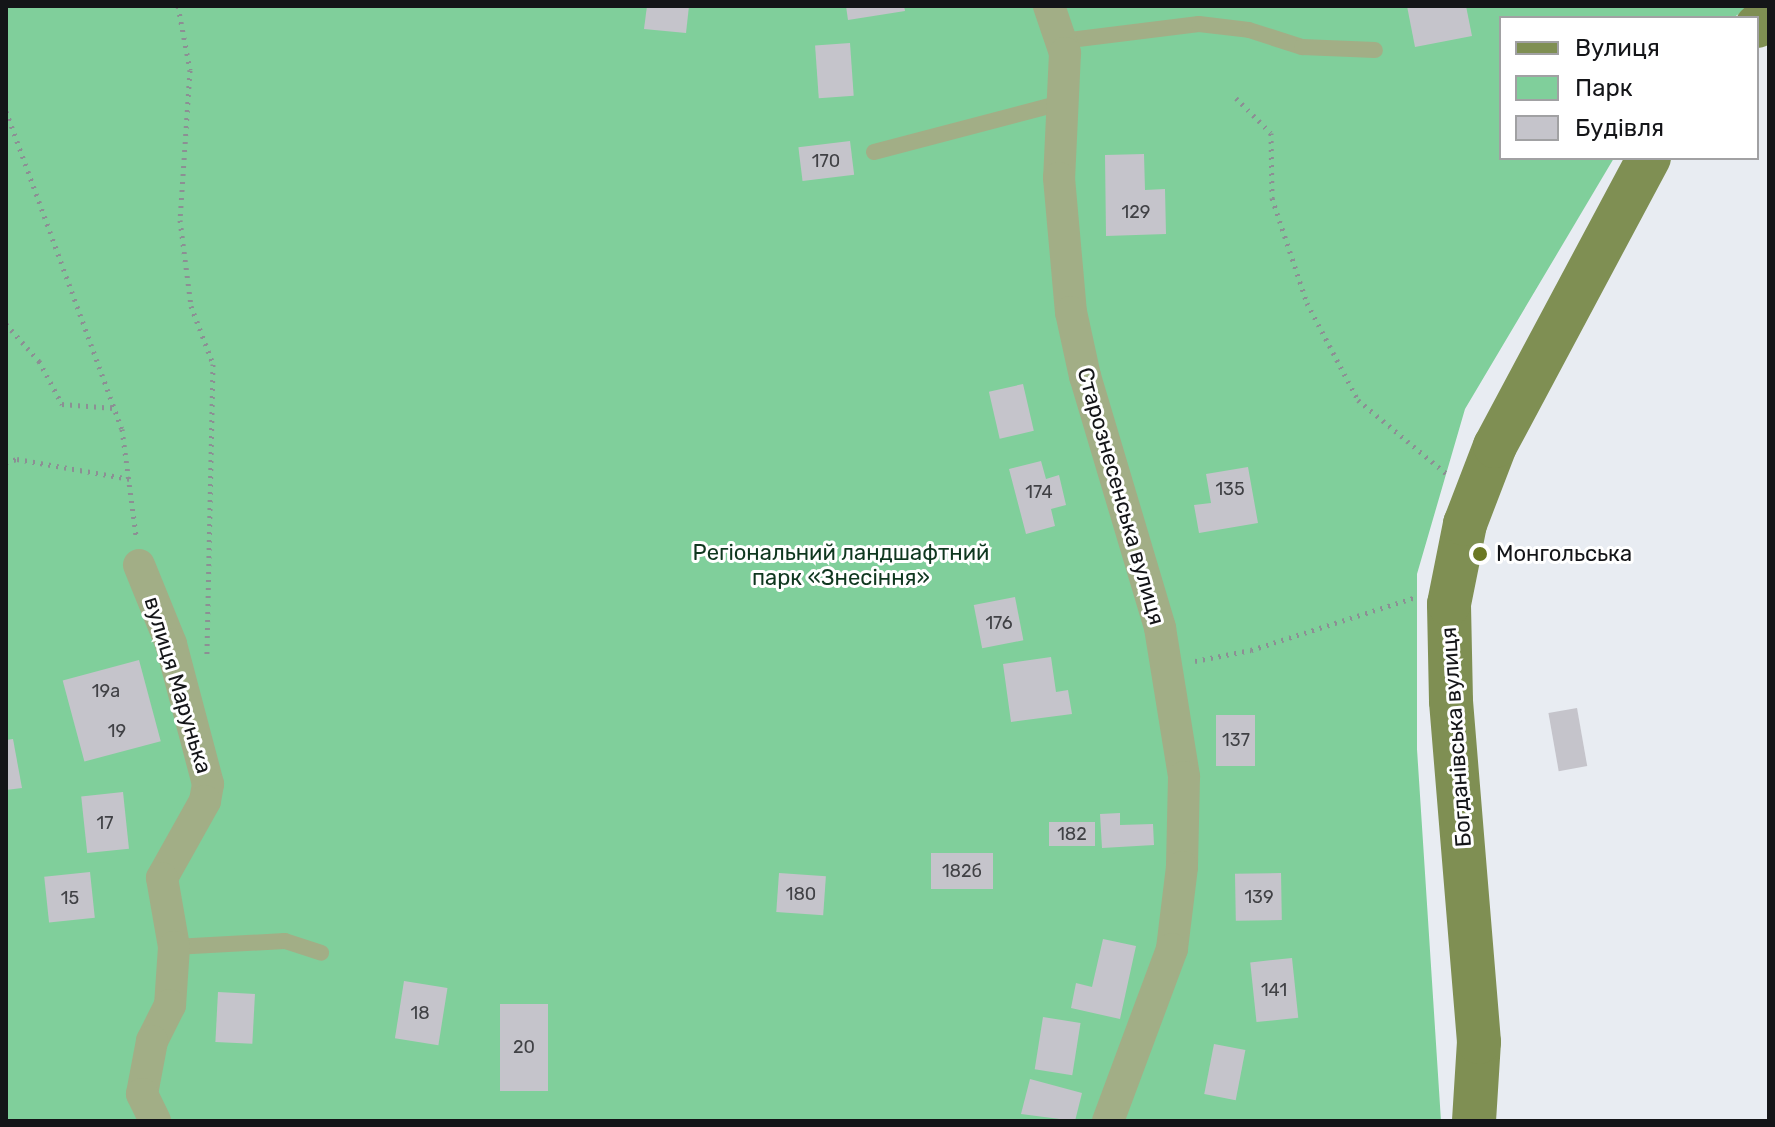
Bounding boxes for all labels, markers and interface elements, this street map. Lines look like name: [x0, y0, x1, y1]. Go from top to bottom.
legend: [1499, 16, 1759, 160]
text: Вулиця: [1575, 34, 1660, 62]
text: Парк: [1575, 74, 1633, 102]
text: Будівля: [1575, 114, 1664, 142]
house number: 170: [812, 150, 840, 172]
house number: 129: [1122, 201, 1150, 223]
street label: Старознесенська вулиця: [1072, 364, 1170, 628]
house number: 135: [1215, 478, 1245, 500]
house number: 174: [1025, 481, 1053, 503]
park label: Регіональний ландшафтний парк «Знесіння»: [693, 539, 989, 590]
place label: Монгольська: [1496, 541, 1632, 567]
marker: Монгольська: [1471, 545, 1489, 563]
street label: вулиця Марунька: [139, 593, 217, 777]
house number: 176: [985, 612, 1013, 634]
street label: Богданівська вулиця: [1435, 626, 1477, 848]
house number: 19а: [92, 680, 120, 702]
house number: 19: [108, 720, 126, 742]
house number: 137: [1222, 729, 1250, 751]
house number: 17: [97, 812, 113, 834]
house number: 182: [1057, 823, 1087, 845]
house number: 182б: [942, 860, 982, 882]
house number: 180: [786, 883, 816, 905]
house number: 139: [1244, 886, 1274, 908]
house number: 15: [61, 887, 79, 909]
house number: 141: [1261, 979, 1287, 1001]
house number: 18: [410, 1002, 430, 1024]
house number: 20: [513, 1036, 535, 1058]

